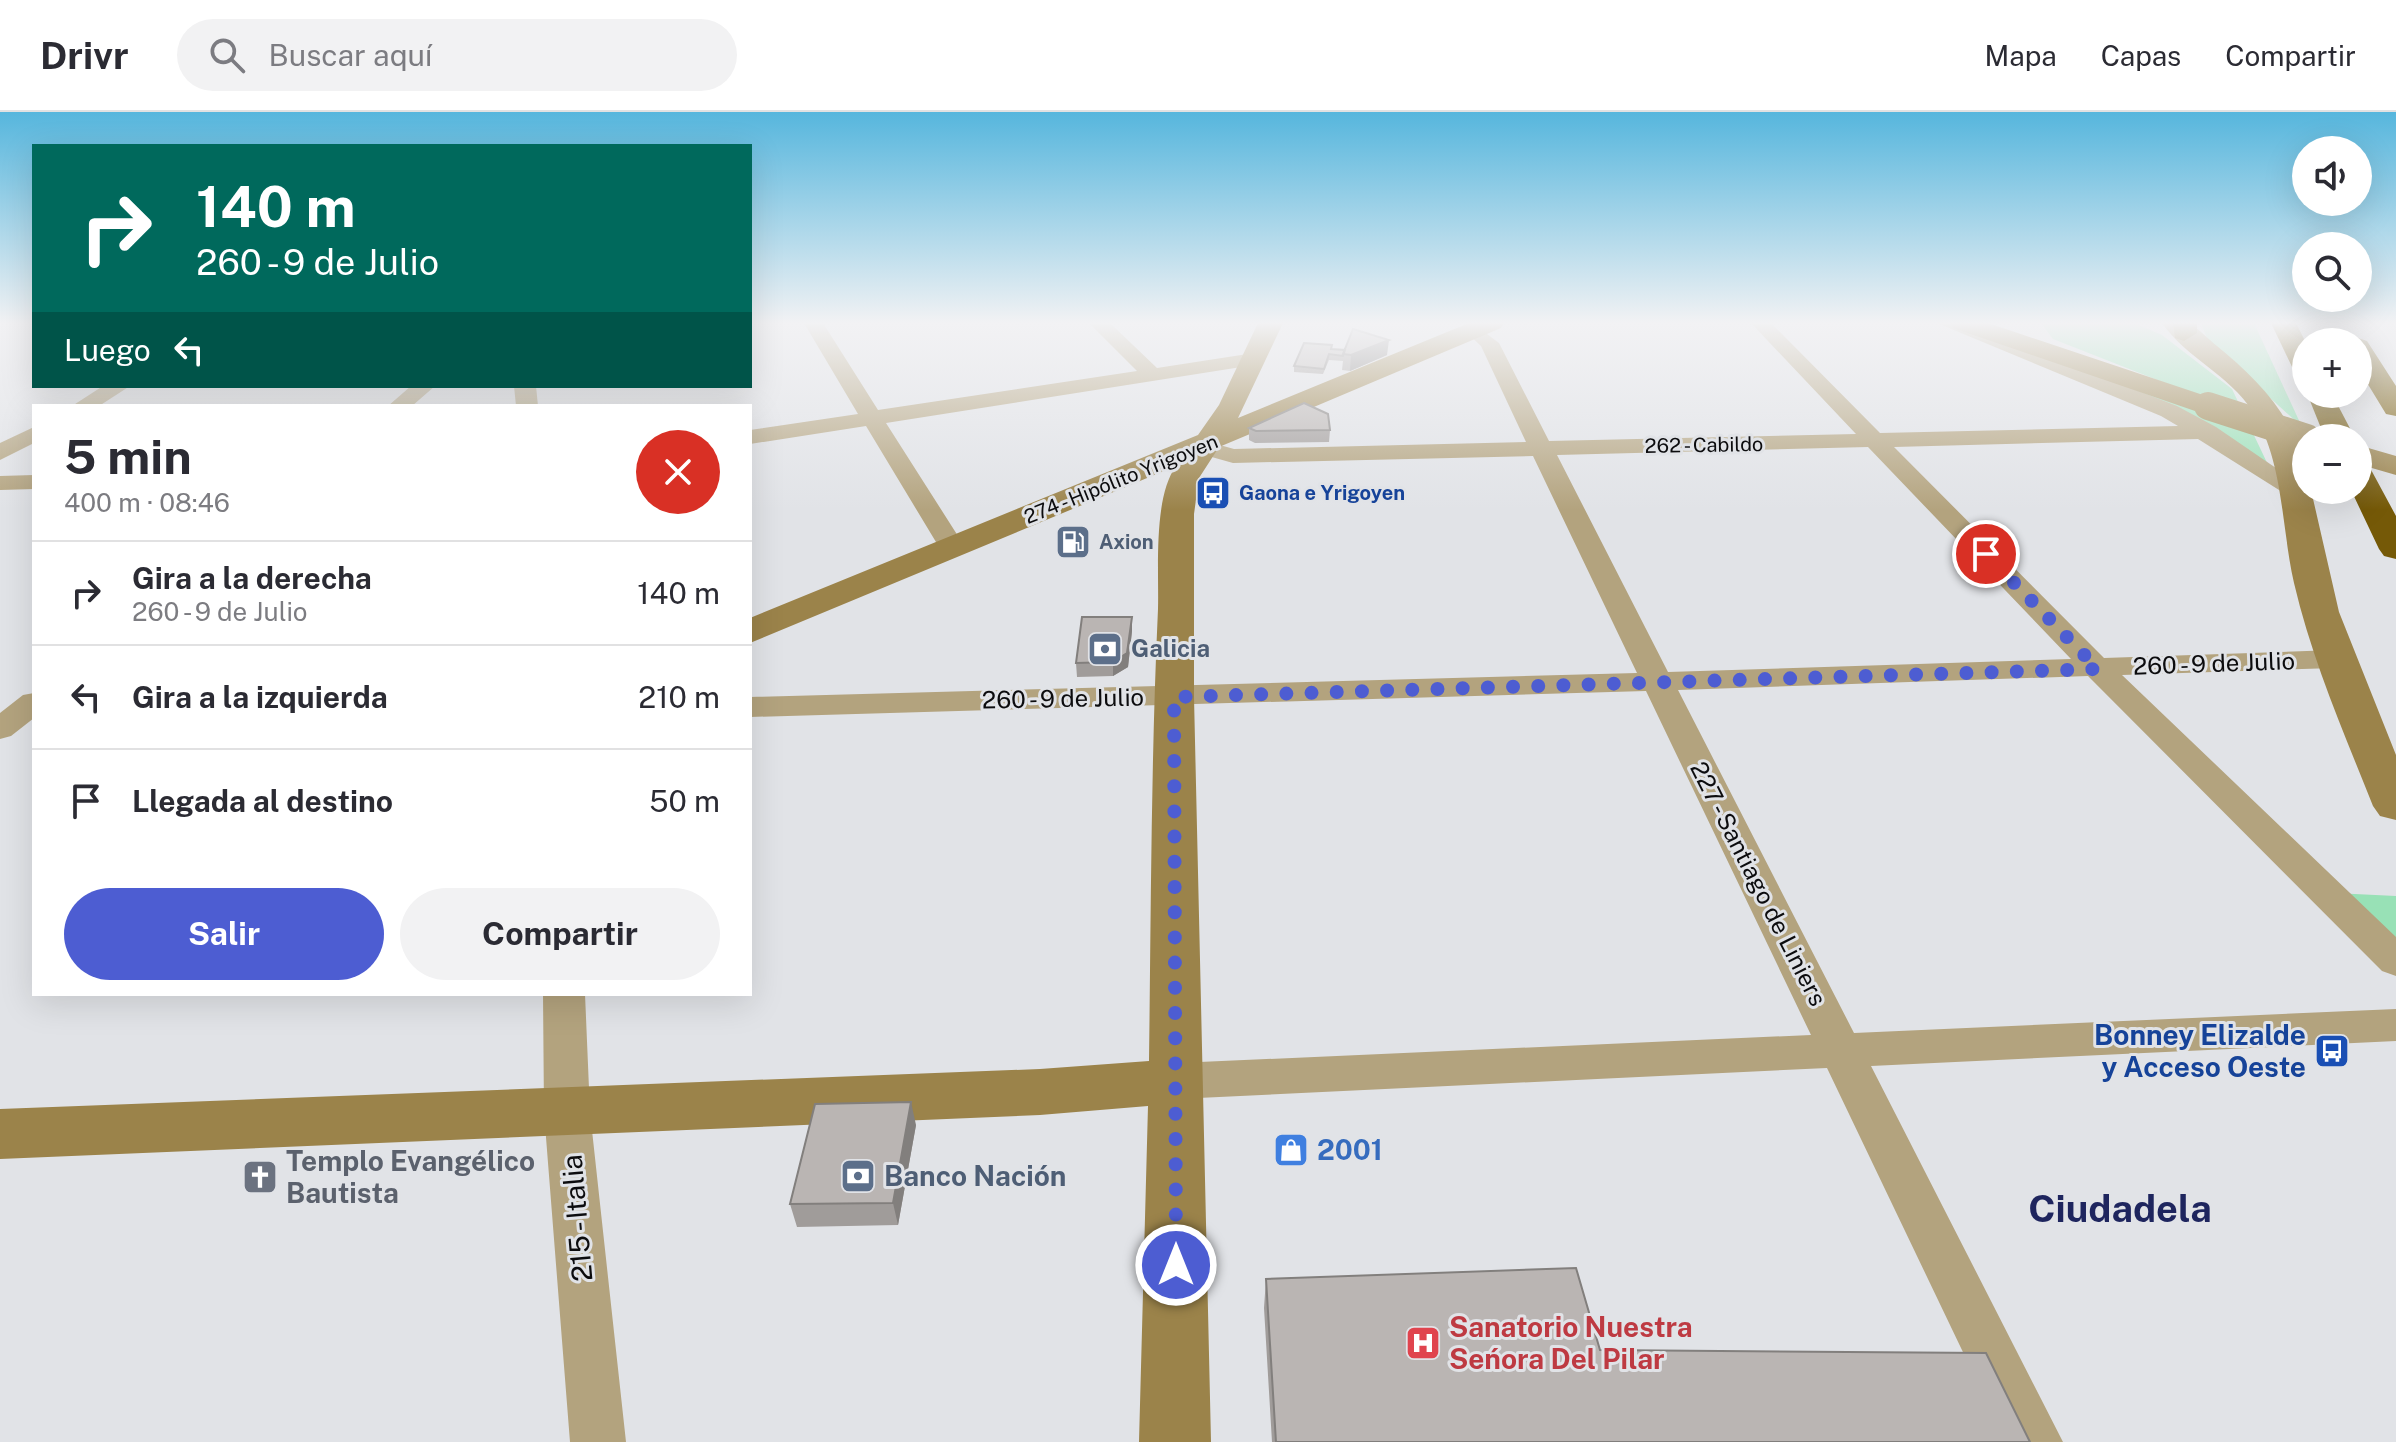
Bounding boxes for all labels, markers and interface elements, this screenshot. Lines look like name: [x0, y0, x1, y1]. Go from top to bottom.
search box: [177, 19, 737, 91]
text: Drivr: [40, 33, 129, 78]
icon: search: [205, 33, 249, 77]
text: Buscar aquí: [269, 37, 432, 73]
text: Mapa: [1984, 39, 2057, 72]
text: Capas: [2101, 39, 2181, 72]
text: Compartir: [2225, 39, 2356, 72]
map controls: [2292, 136, 2372, 504]
button: sound: [2292, 136, 2372, 216]
text: 140 m: [196, 174, 356, 240]
icon: right: [64, 176, 168, 280]
button: search: [2292, 232, 2372, 312]
text: 260 - 9 de Julio: [196, 241, 439, 283]
icon: left: [167, 328, 211, 372]
button: +: [2292, 328, 2372, 408]
text: Luego: [64, 332, 151, 368]
button: −: [2292, 424, 2372, 504]
text: 5 min: [64, 428, 192, 485]
street label: 274 - Hipólito Yrigoyen: [1021, 429, 1221, 529]
button: close: [636, 430, 720, 514]
street label: 262 - Cabildo: [1645, 432, 1763, 458]
bus stop icon: Gaona e Yrigoyen: [1194, 474, 1232, 512]
place label: Gaona e Yrigoyen: [1239, 481, 1405, 505]
text: 400 m · 08:46: [64, 487, 230, 518]
pin: [1952, 520, 2020, 588]
fuel station icon: Axion: [1054, 523, 1092, 561]
place label: Axion: [1099, 530, 1154, 554]
icon: arrive: [1964, 532, 2008, 576]
text: Gira a la derecha: [132, 560, 372, 596]
icon: right: [64, 571, 108, 615]
text: 140 m: [637, 575, 720, 611]
text: 260 - 9 de Julio: [132, 596, 308, 627]
bank icon: Galicia: [1086, 630, 1124, 668]
place label: Galicia: [1131, 634, 1210, 662]
street label: 260 - 9 de Julio: [2132, 646, 2295, 680]
icon: left: [64, 675, 108, 719]
text: Gira a la izquierda: [132, 679, 388, 715]
text: 210 m: [638, 679, 720, 715]
street label: 260 - 9 de Julio: [982, 683, 1144, 713]
street label: 227 - Santiago de Liniers: [1685, 757, 1833, 1010]
icon: arrive: [64, 779, 108, 823]
text: Llegada al destino: [132, 783, 393, 819]
text: 50 m: [649, 783, 720, 819]
button: Salir: [64, 888, 384, 980]
button: Compartir: [400, 888, 720, 980]
place label: Bonney Elizalde y Acceso Oeste: [2094, 1018, 2306, 1083]
bus stop icon: Bonney Elizalde y Acceso Oeste: [2313, 1032, 2351, 1070]
shop icon: 2001: [1272, 1131, 1310, 1169]
place label: 2001: [1317, 1133, 1383, 1166]
place label: Templo Evangélico Bautista: [286, 1144, 535, 1209]
street label: 215 - Italia: [555, 1153, 598, 1283]
bank icon: Banco Nación: [839, 1157, 877, 1195]
church icon: Templo Evangélico Bautista: [241, 1158, 279, 1196]
place label: Banco Nación: [884, 1159, 1066, 1192]
district label: Ciudadela: [2028, 1186, 2212, 1231]
position arrow: [1134, 1223, 1218, 1307]
place label: Sanatorio Nuestra Seńora Del Pilar: [1449, 1310, 1693, 1375]
hospital icon: Sanatorio Nuestra Seńora Del Pilar: [1404, 1324, 1442, 1362]

